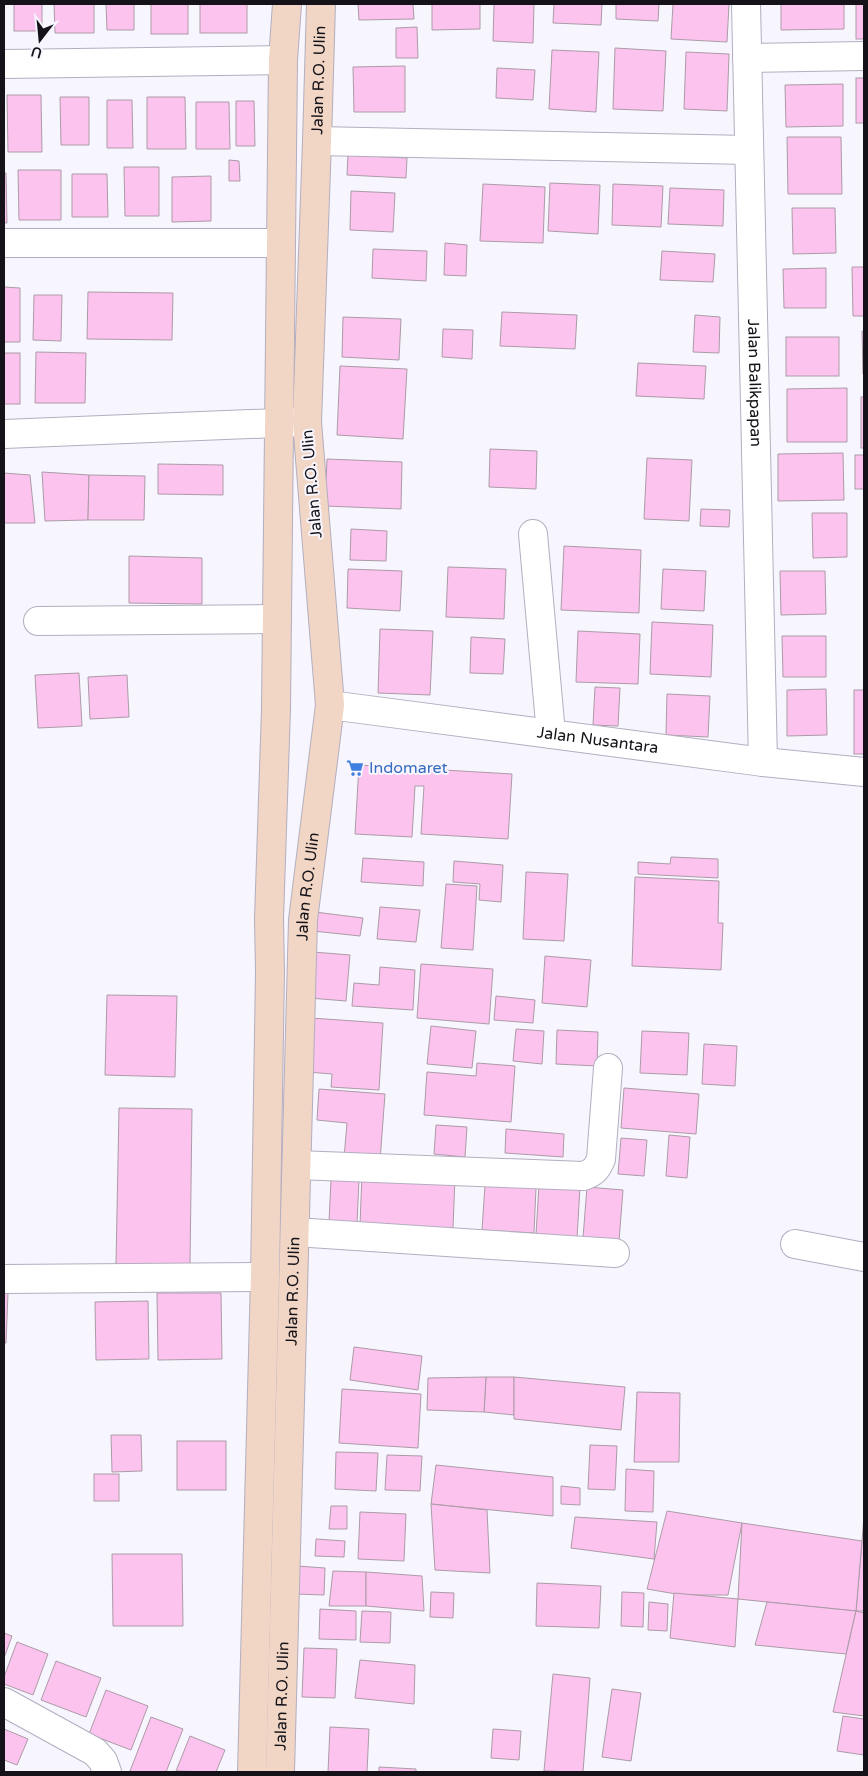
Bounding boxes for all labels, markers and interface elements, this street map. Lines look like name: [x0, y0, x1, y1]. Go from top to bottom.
north arrow: [15, 15, 65, 65]
street label: Jalan R.O. Ulin: [307, 25, 330, 135]
text: U: [29, 42, 44, 62]
street label: Jalan Balikpapan: [743, 319, 766, 447]
street label: Jalan R.O. Ulin: [297, 429, 327, 539]
street label: Jalan Nusantara: [536, 722, 660, 758]
supermarket icon: Indomaret: [345, 758, 365, 778]
place label: Indomaret: [369, 758, 448, 778]
street label: Jalan R.O. Ulin: [292, 831, 324, 941]
street label: Jalan R.O. Ulin: [282, 1236, 304, 1346]
street label: Jalan R.O. Ulin: [271, 1641, 294, 1751]

